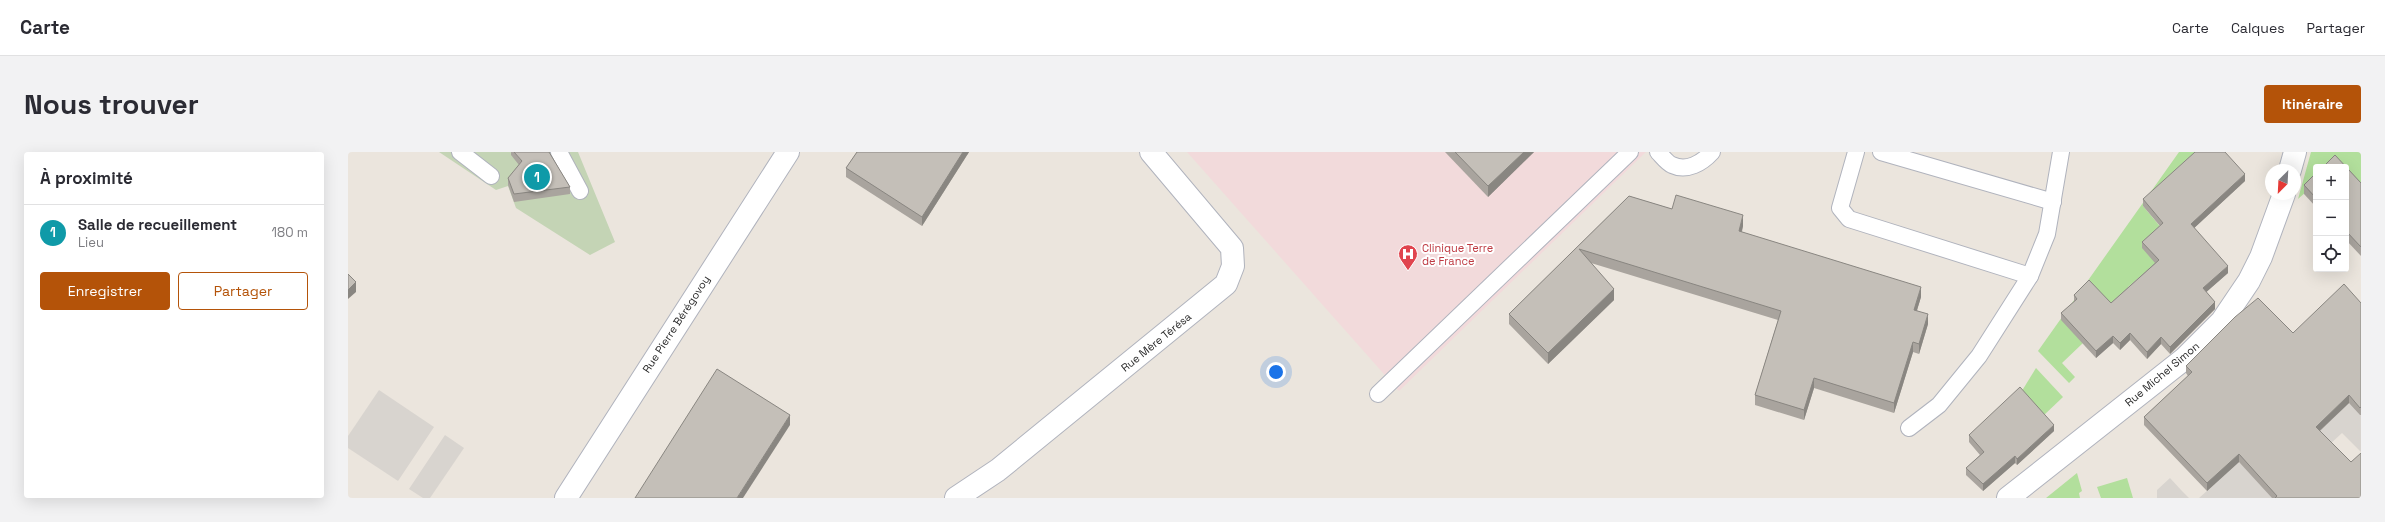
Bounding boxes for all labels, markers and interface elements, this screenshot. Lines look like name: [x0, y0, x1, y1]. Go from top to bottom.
text: Carte: [20, 15, 70, 40]
text: Carte: [2172, 19, 2209, 37]
text: Calques: [2231, 19, 2285, 37]
text: Partager: [2307, 19, 2365, 37]
button: Itinéraire: [2264, 85, 2361, 123]
text: Nous trouver: [24, 86, 199, 122]
pin: 1: [524, 162, 550, 192]
north arrow: [2265, 164, 2301, 200]
map controls: [2313, 164, 2349, 272]
button: +: [2313, 164, 2349, 200]
text: À proximité: [40, 167, 133, 189]
button: −: [2313, 200, 2349, 236]
text: Salle de recueillement: [78, 215, 237, 234]
text: 1: [50, 224, 56, 241]
text: 180 m: [272, 224, 308, 241]
text: Lieu: [78, 234, 104, 251]
button: locate: [2313, 236, 2349, 272]
place label: Clinique Terre de France: [1422, 241, 1493, 268]
hospital icon: Clinique Terre de France: [1397, 243, 1419, 271]
button: Enregistrer: [40, 272, 170, 310]
button: Partager: [178, 272, 308, 310]
street label: Rue Pierre Bérégovoy: [639, 273, 713, 375]
street label: Rue Mère Térésa: [1118, 309, 1195, 375]
street label: Rue Michel Simon: [2122, 339, 2202, 409]
your location: [1266, 362, 1286, 382]

